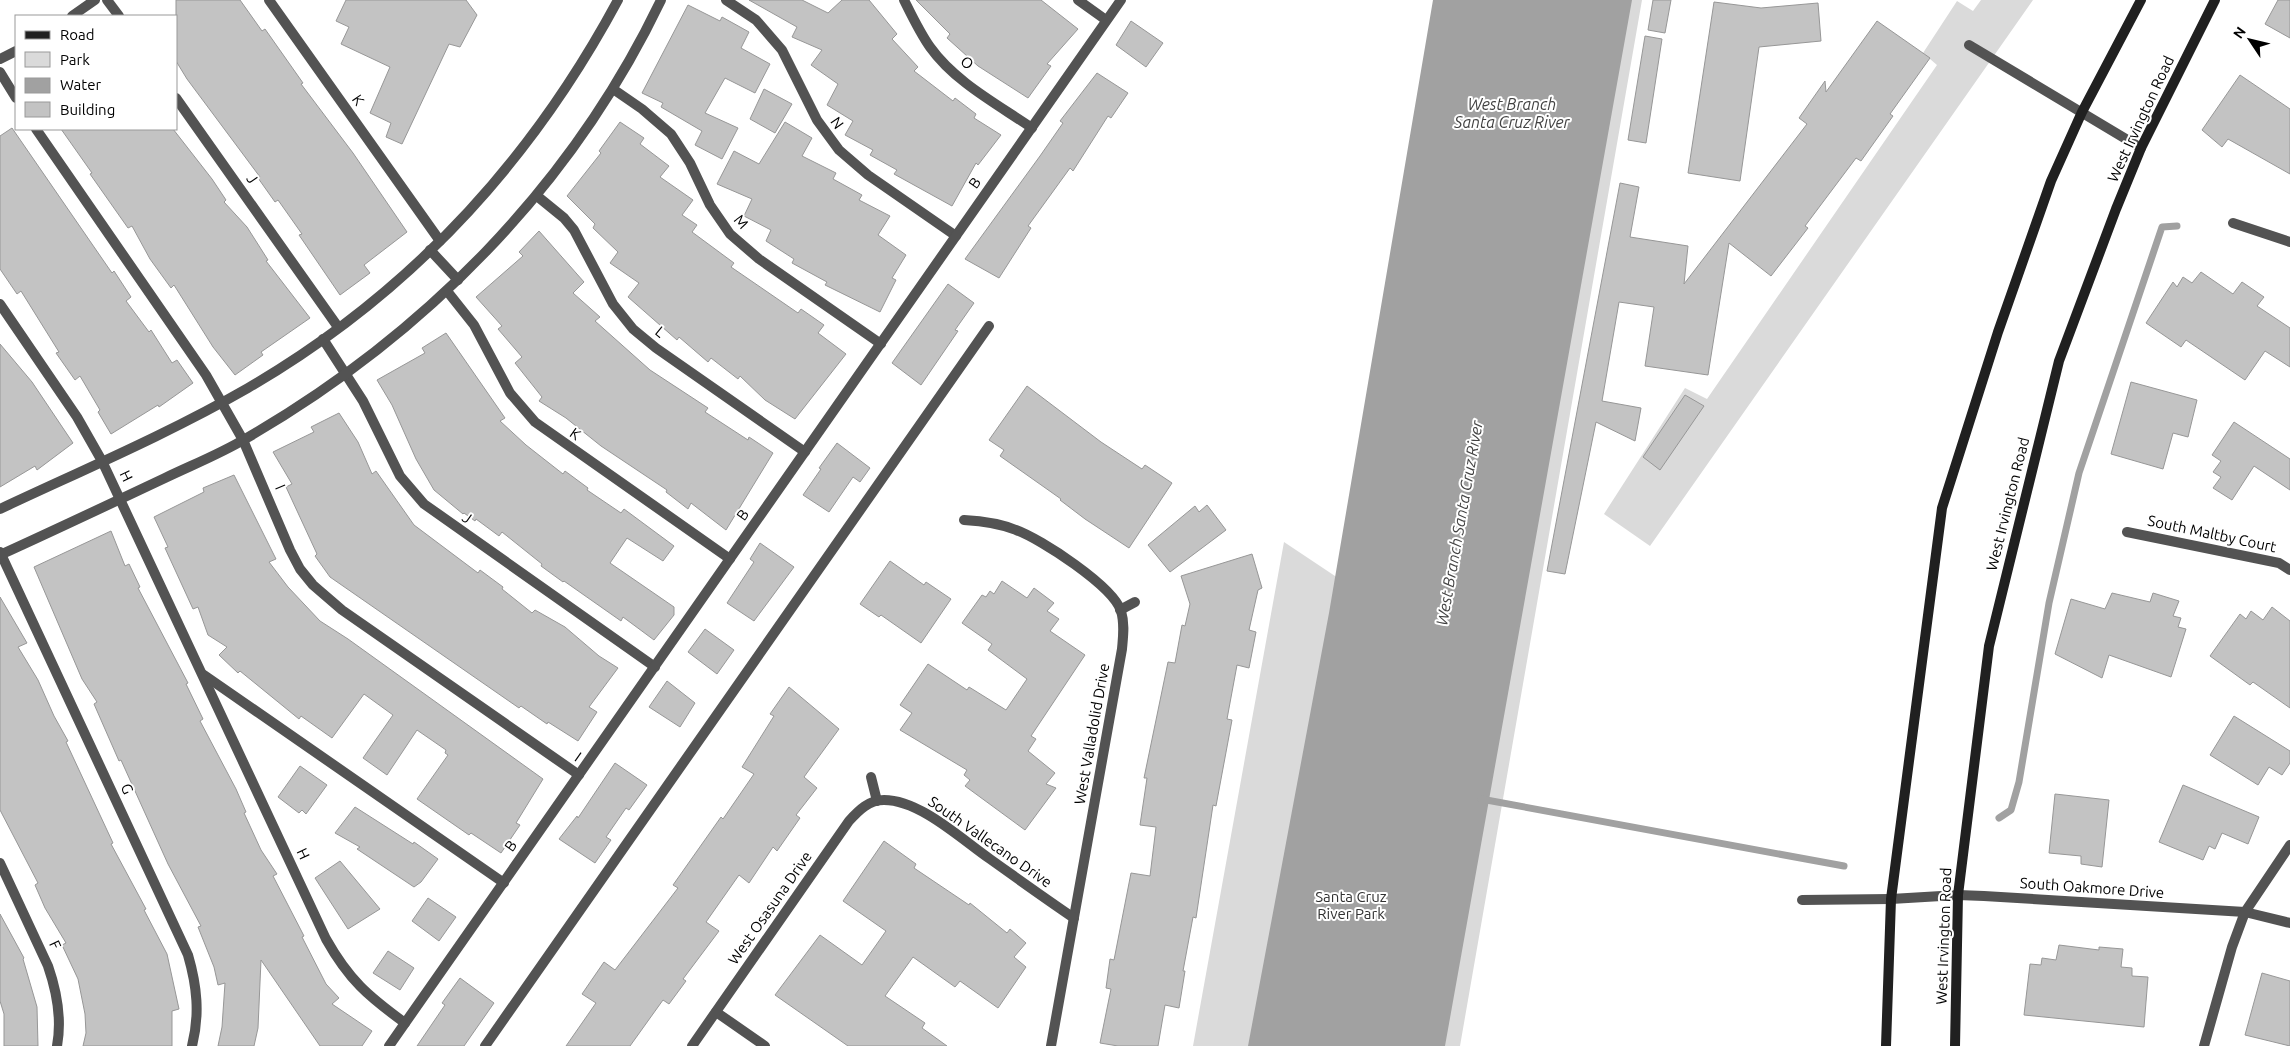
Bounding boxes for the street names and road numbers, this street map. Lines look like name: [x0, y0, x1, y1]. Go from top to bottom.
street label: O: [957, 52, 977, 73]
street label: West Irvington Road: [2104, 53, 2177, 184]
street label: K: [349, 91, 368, 108]
street label: N: [827, 113, 847, 132]
street label: J: [243, 171, 261, 187]
street label: B: [965, 174, 984, 191]
street label: M: [731, 211, 752, 232]
street label: L: [652, 323, 669, 341]
street label: K: [567, 424, 584, 443]
street label: West Irvington Road: [1983, 435, 2032, 572]
street label: H: [117, 467, 136, 484]
street label: I: [272, 482, 289, 492]
street label: B: [733, 506, 752, 523]
street label: J: [459, 509, 475, 527]
street label: South Maltby Court: [2146, 512, 2278, 555]
street label: West Valladolid Drive: [1071, 662, 1112, 806]
street label: I: [572, 749, 585, 765]
street label: G: [118, 781, 137, 797]
street label: South Vallecano Drive: [925, 792, 1055, 891]
street label: B: [501, 837, 520, 854]
street label: H: [294, 845, 313, 862]
street label: West Osasuna Drive: [724, 848, 815, 967]
street label: West Irvington Road: [1933, 867, 1954, 1005]
street label: South Oakmore Drive: [2019, 874, 2165, 901]
street label: F: [46, 938, 65, 952]

